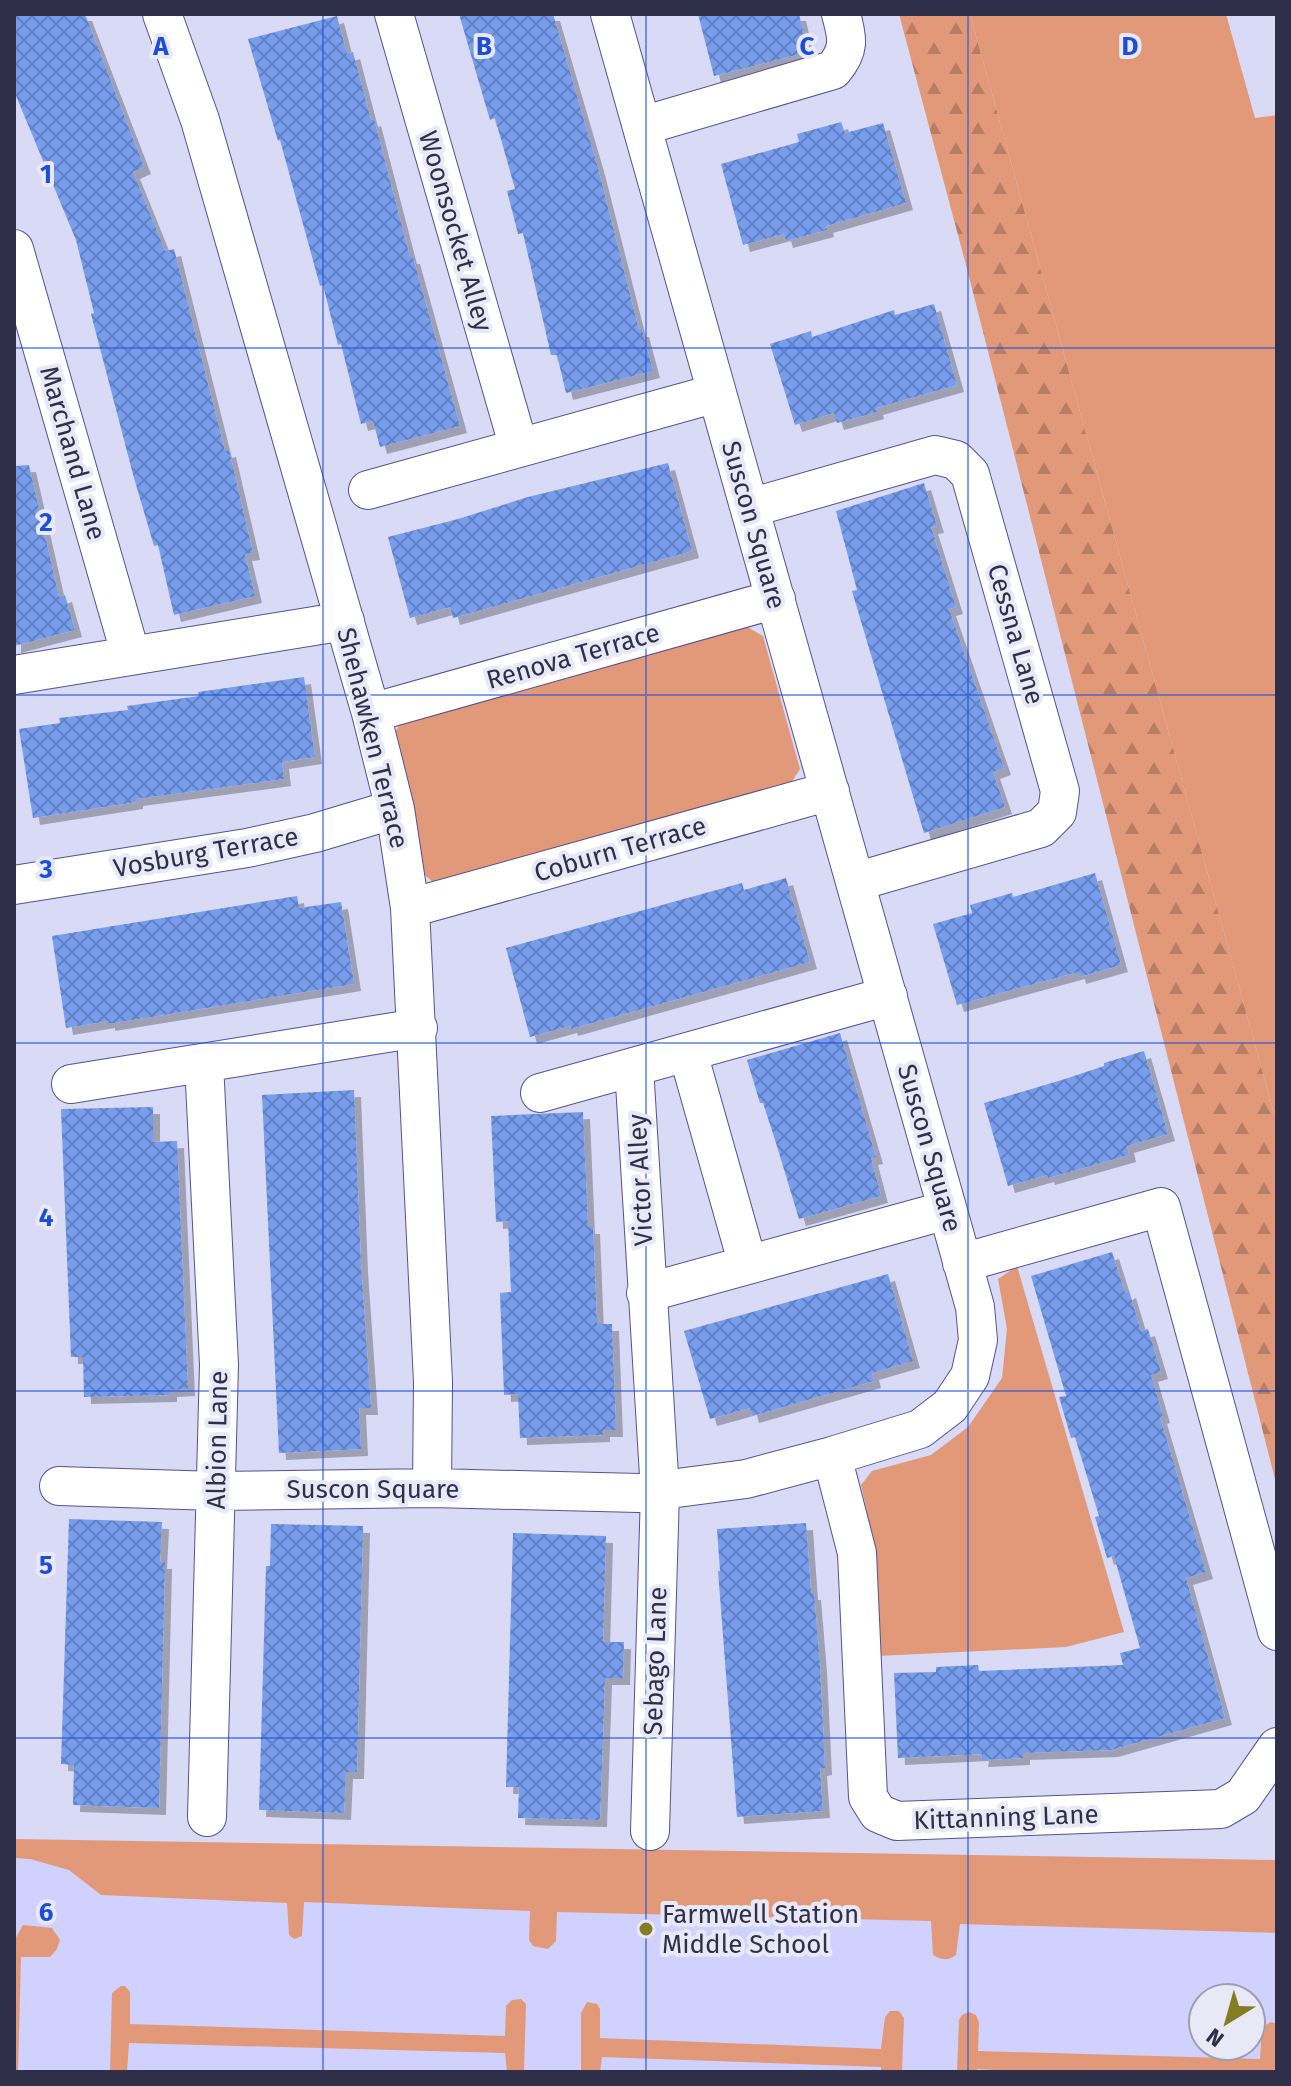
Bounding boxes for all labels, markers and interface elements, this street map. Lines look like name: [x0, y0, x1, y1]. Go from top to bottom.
text: A: [152, 31, 169, 62]
text: B: [476, 31, 492, 62]
text: C: [800, 31, 815, 62]
text: D: [1122, 31, 1139, 62]
street label: Woonsocket Alley: [412, 127, 499, 335]
text: 1: [40, 159, 52, 190]
street label: Marchand Lane: [33, 363, 112, 544]
street label: Suscon Square: [715, 438, 792, 613]
text: 2: [39, 507, 53, 538]
street label: Cessna Lane: [981, 560, 1050, 708]
street label: Renova Terrace: [483, 617, 663, 696]
street label: Shehawken Terrace: [330, 625, 415, 852]
street label: Coburn Terrace: [531, 810, 710, 889]
street label: Vosburg Terrace: [111, 821, 301, 884]
text: 3: [38, 854, 53, 885]
street label: Suscon Square: [891, 1061, 968, 1236]
street label: Victor Alley: [622, 1113, 659, 1247]
text: 4: [39, 1202, 54, 1233]
street label: Albion Lane: [201, 1370, 234, 1510]
street label: Suscon Square: [286, 1474, 460, 1505]
text: 5: [39, 1550, 53, 1581]
street label: Sebago Lane: [637, 1586, 674, 1736]
street label: Kittanning Lane: [913, 1799, 1099, 1836]
text: 6: [39, 1897, 54, 1928]
place label: Farmwell Station Middle School: [662, 1899, 859, 1960]
marker: Farmwell Station Middle School: [637, 1920, 655, 1938]
north arrow: [1187, 1982, 1267, 2062]
text: N: [1201, 2022, 1229, 2053]

